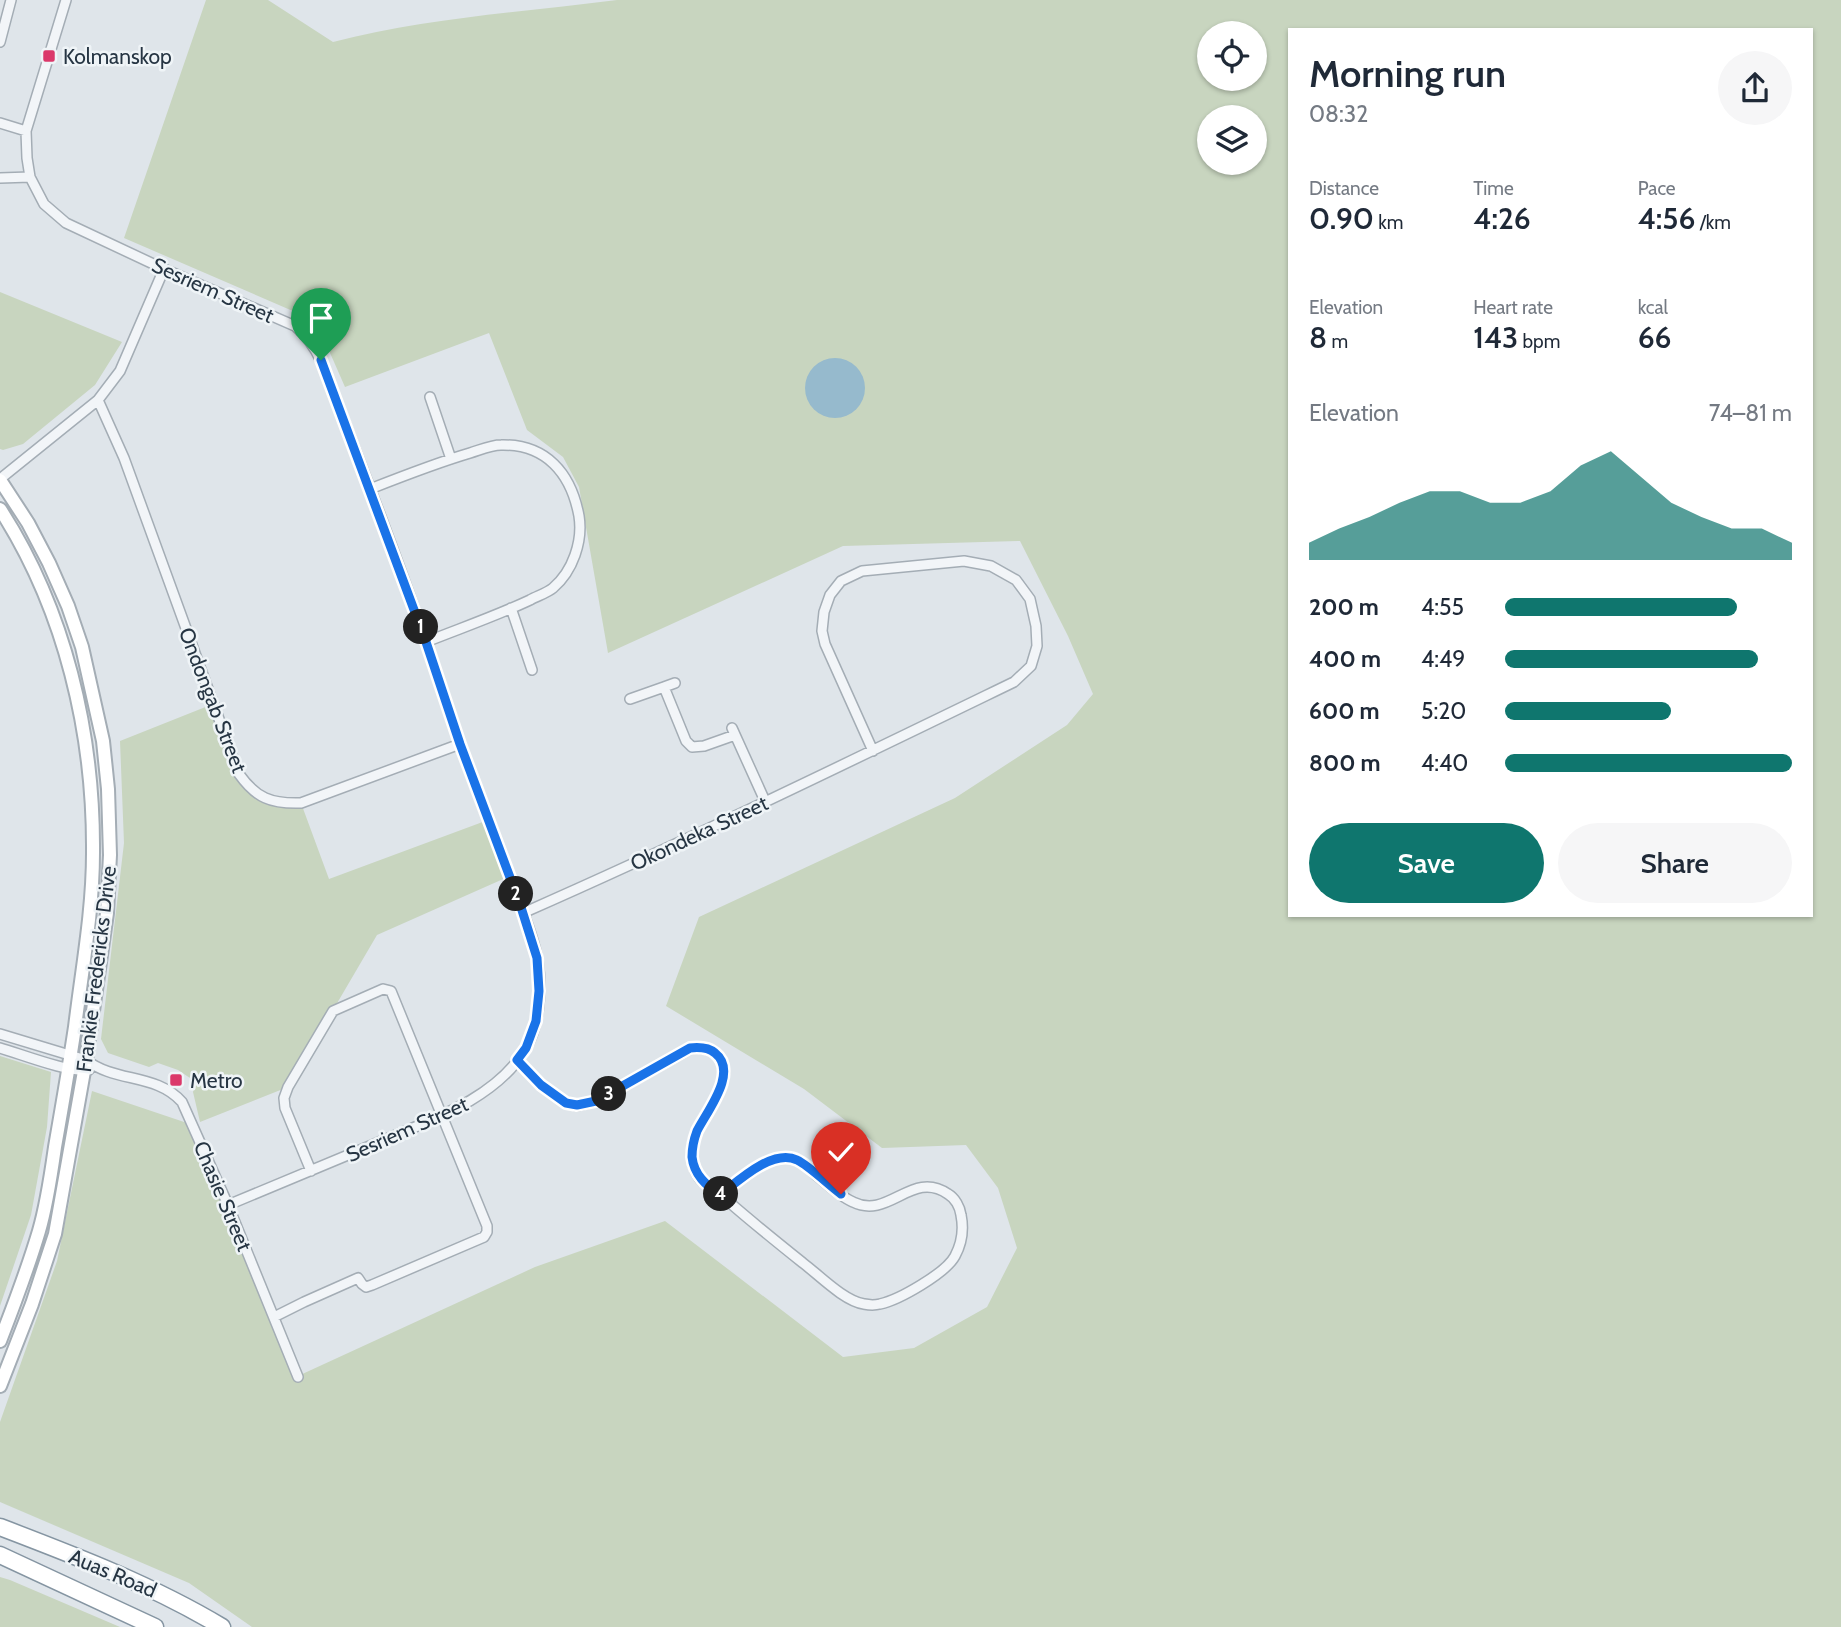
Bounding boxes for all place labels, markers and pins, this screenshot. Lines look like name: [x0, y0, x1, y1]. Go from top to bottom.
place label: Kolmanskop: [63, 44, 172, 69]
marker: Kolmanskop: [41, 48, 57, 64]
pin: [291, 288, 351, 360]
pin: 1: [404, 610, 438, 644]
pin: 2: [498, 876, 534, 912]
place label: Metro: [190, 1068, 243, 1093]
marker: Metro: [168, 1072, 184, 1088]
pin: 3: [592, 1076, 626, 1112]
pin: [811, 1122, 871, 1194]
pin: 4: [704, 1176, 738, 1212]

